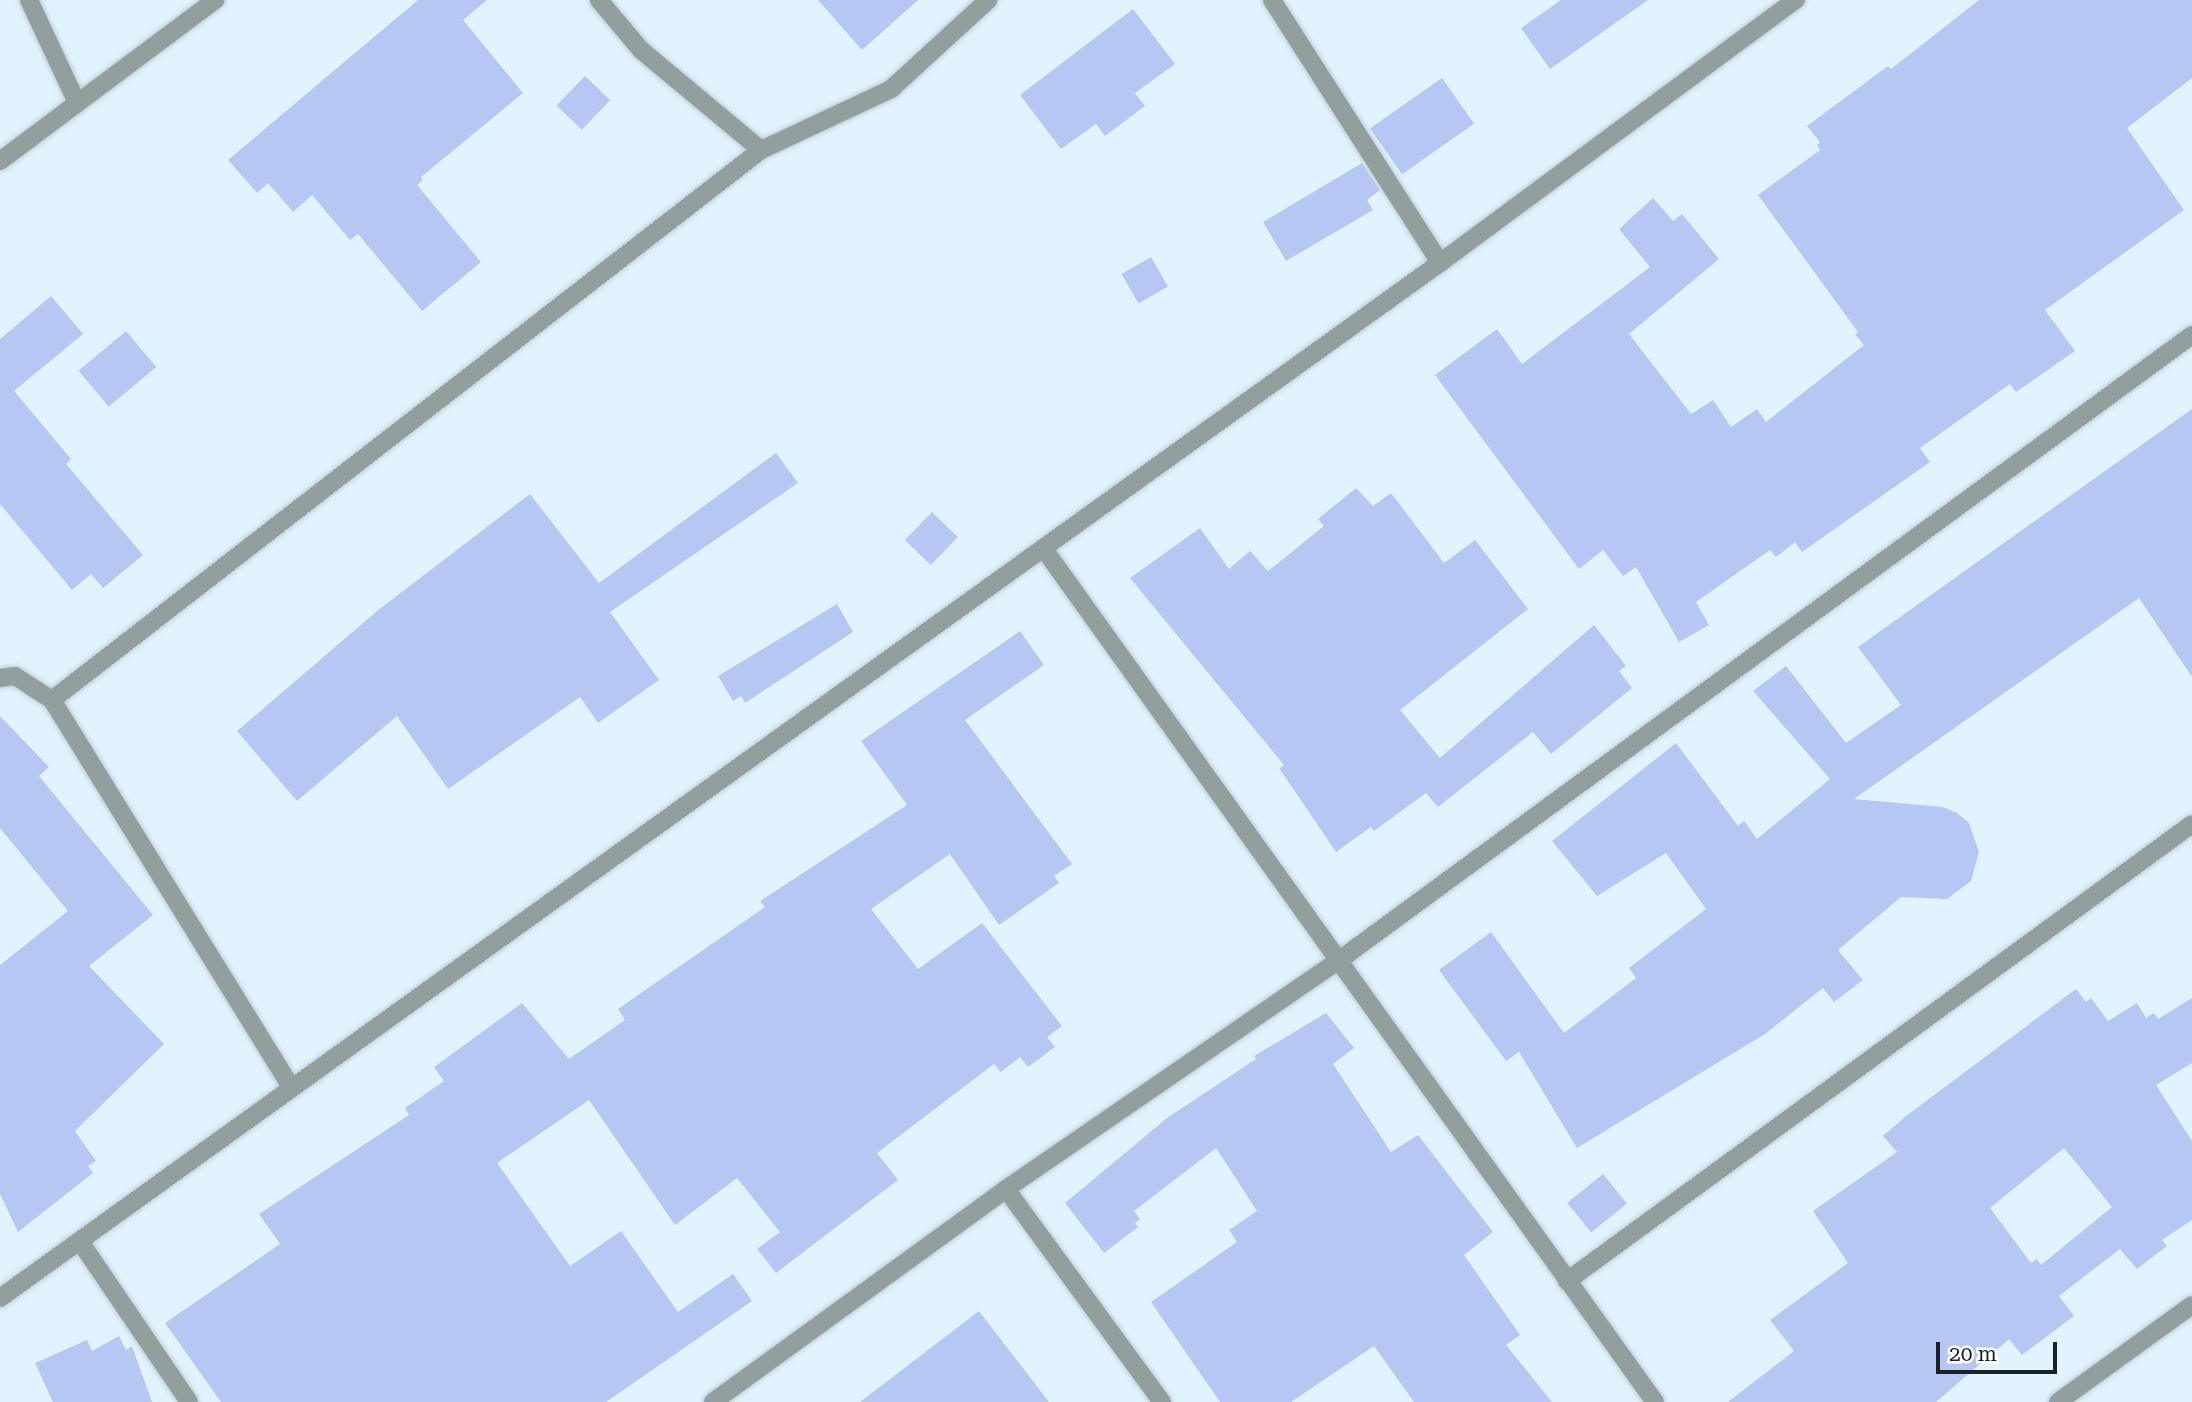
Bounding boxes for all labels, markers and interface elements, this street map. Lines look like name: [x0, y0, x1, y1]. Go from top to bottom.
scale bar: [1940, 1328, 2061, 1372]
text: 20 m: [1949, 1342, 1997, 1366]

